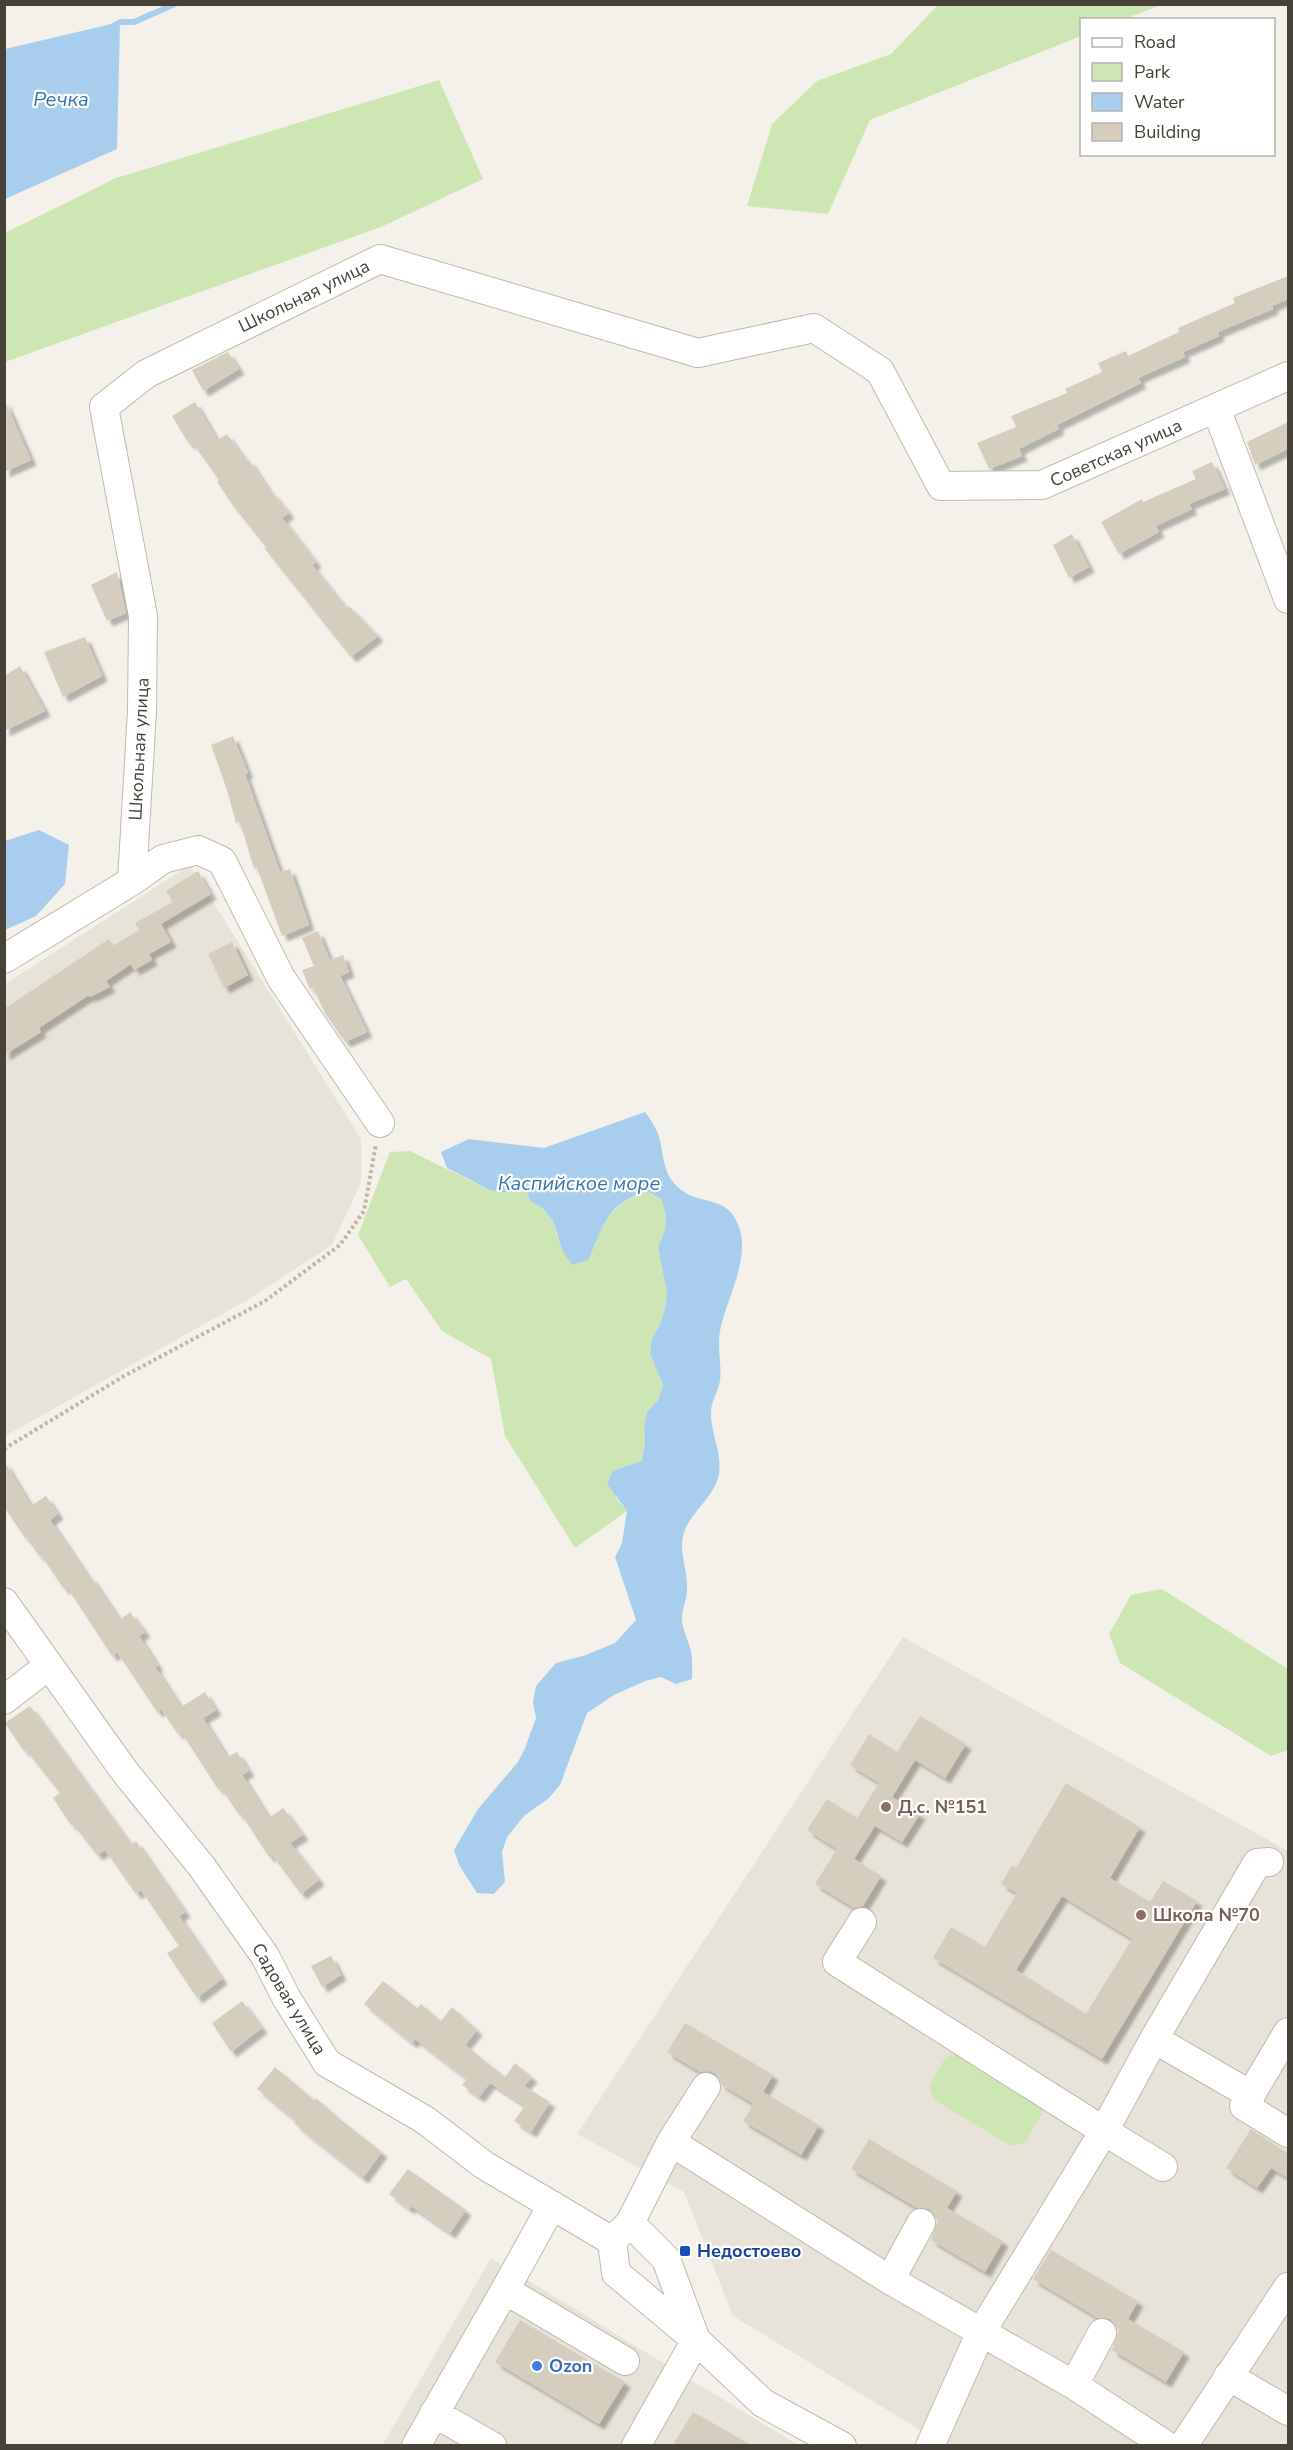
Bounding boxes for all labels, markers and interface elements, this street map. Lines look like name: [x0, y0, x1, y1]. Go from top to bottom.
legend: [1080, 18, 1275, 156]
text: Road: [1134, 30, 1176, 54]
text: Park: [1134, 60, 1171, 84]
water label: Речка: [33, 86, 89, 113]
text: Water: [1134, 90, 1185, 114]
text: Building: [1134, 120, 1201, 144]
street label: Школьная улица: [234, 254, 374, 338]
street label: Советская улица: [1046, 413, 1186, 493]
street label: Школьная улица: [123, 677, 155, 821]
water label: Каспийское море: [498, 1170, 660, 1197]
place label: Д.с. №151: [898, 1795, 987, 1819]
marker: Д.с. №151: [879, 1800, 893, 1814]
place label: Школа №70: [1153, 1903, 1260, 1927]
marker: Школа №70: [1134, 1908, 1148, 1922]
street label: Садовая улица: [246, 1939, 332, 2059]
place label: Недостоево: [697, 2239, 801, 2263]
marker: Недостоево: [678, 2244, 692, 2258]
place label: Ozon: [549, 2354, 592, 2378]
marker: Ozon: [530, 2359, 544, 2373]

